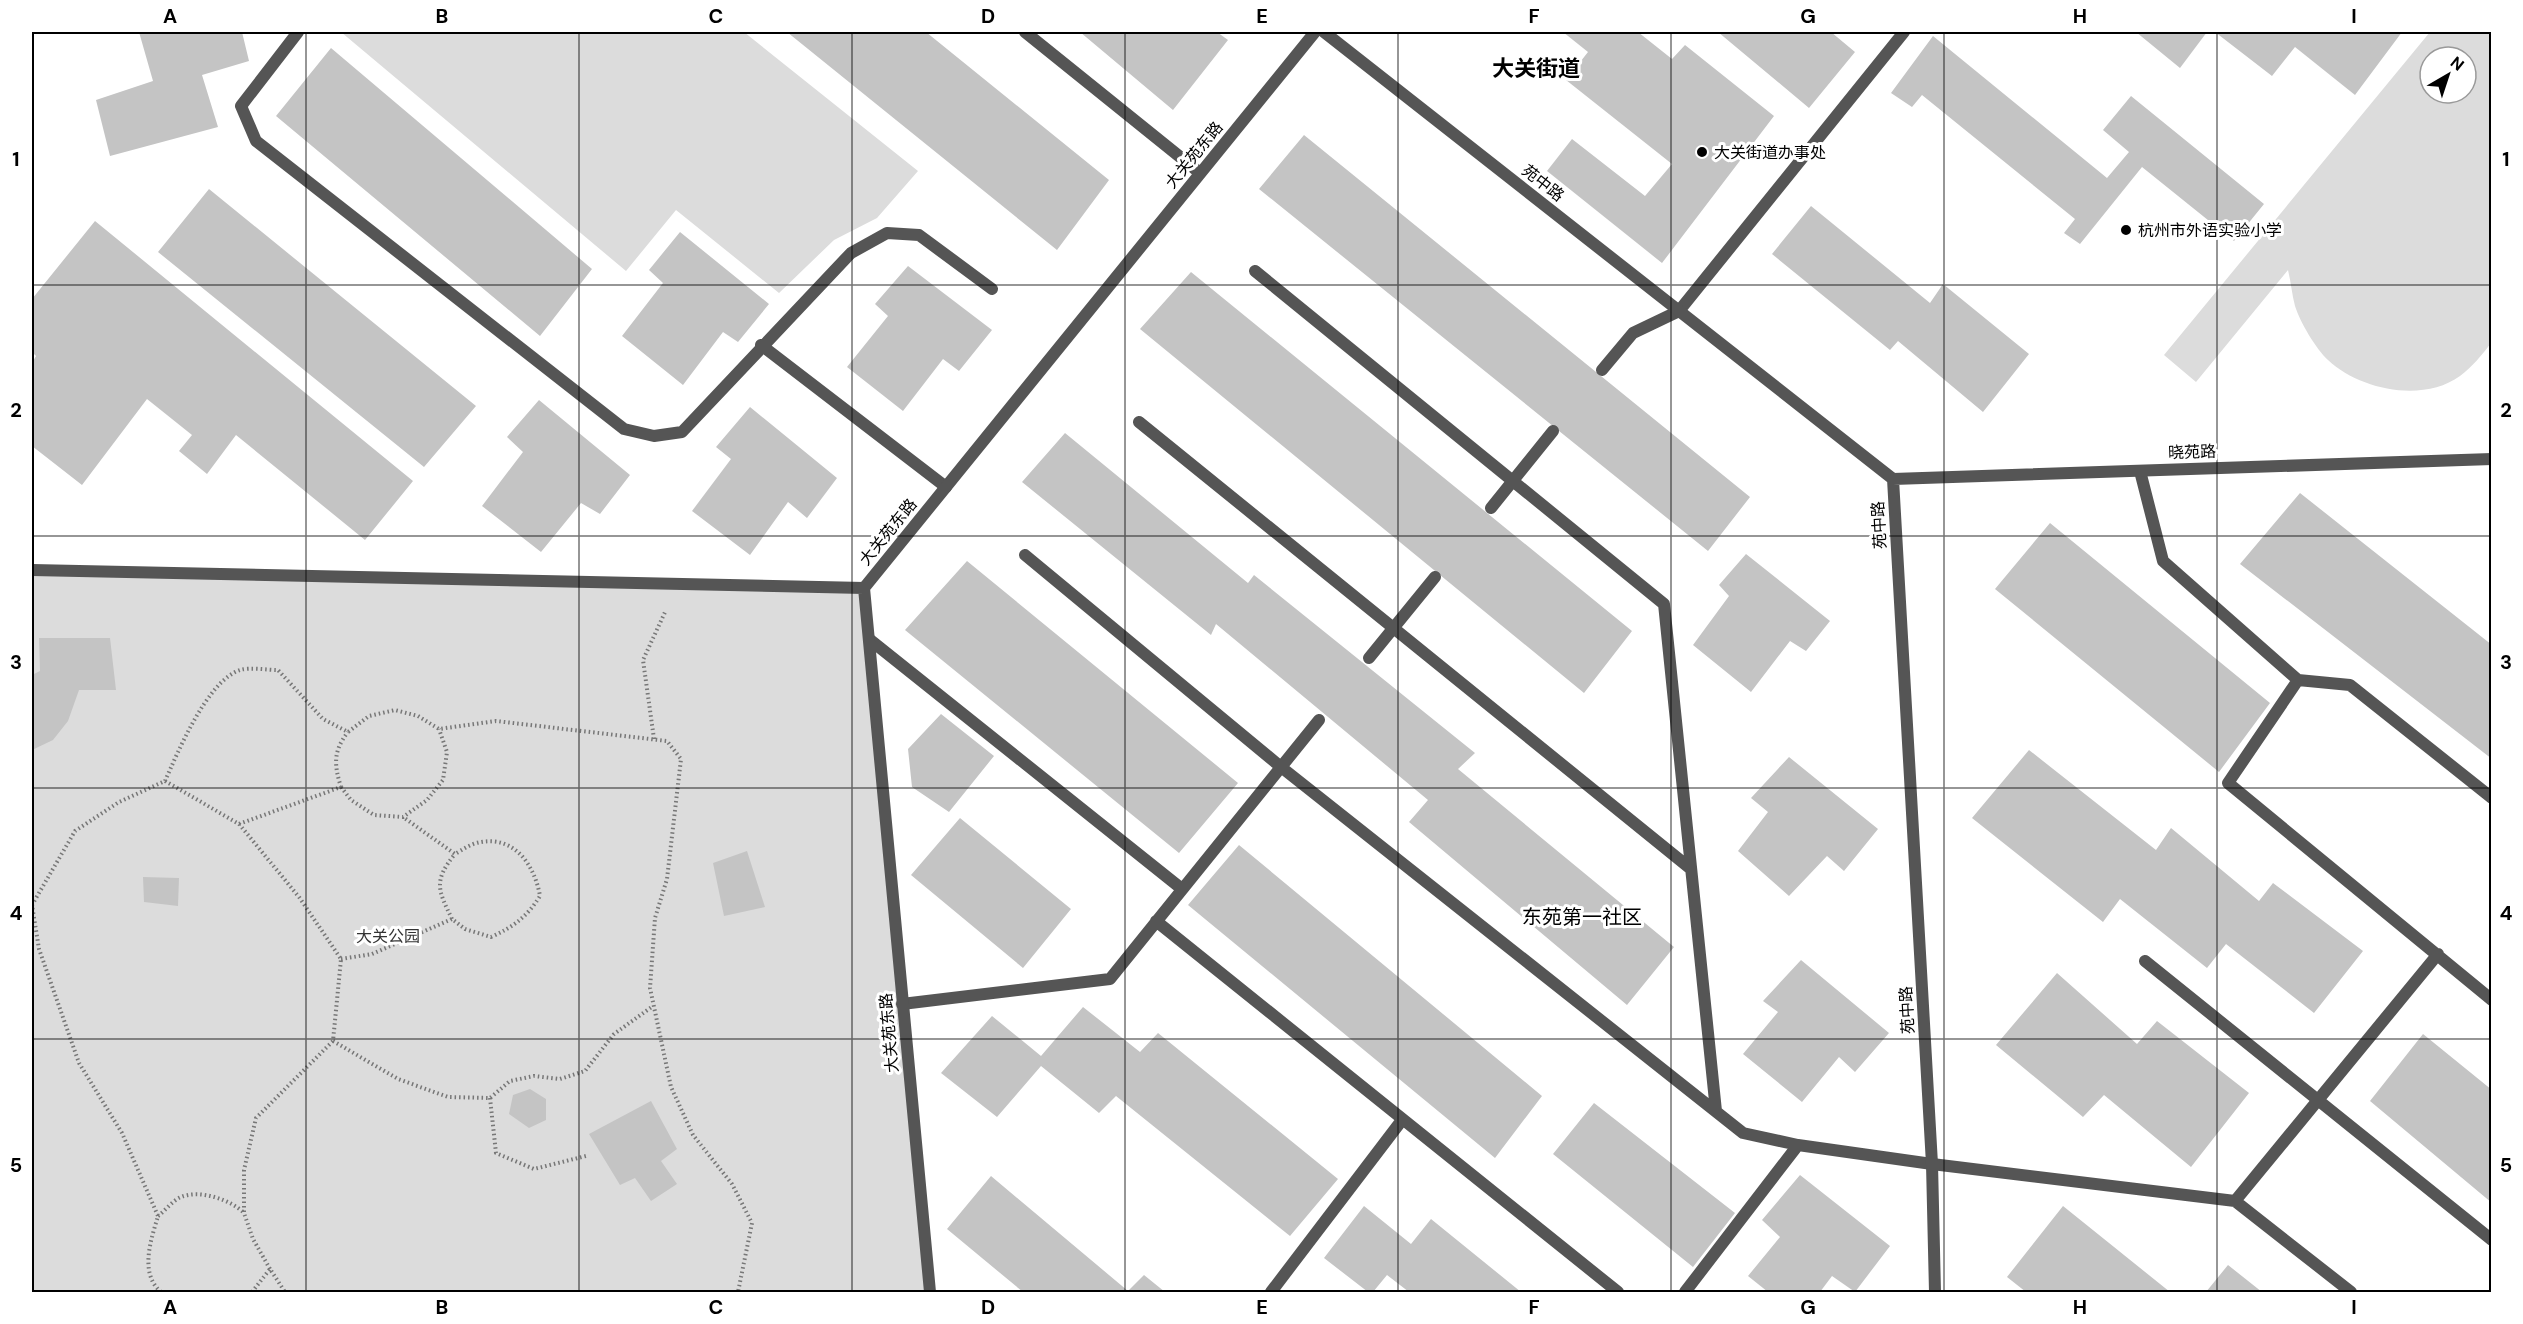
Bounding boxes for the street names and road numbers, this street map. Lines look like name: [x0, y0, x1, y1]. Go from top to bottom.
street label: 大关苑东路: [1161, 117, 1227, 193]
street label: 苑中路: [1518, 160, 1568, 206]
street label: 晓苑路: [2168, 441, 2216, 463]
street label: 大关苑东路: [855, 494, 921, 570]
street label: 苑中路: [1867, 500, 1891, 550]
street label: 苑中路: [1895, 985, 1919, 1035]
street label: 大关苑东路: [875, 992, 903, 1074]

